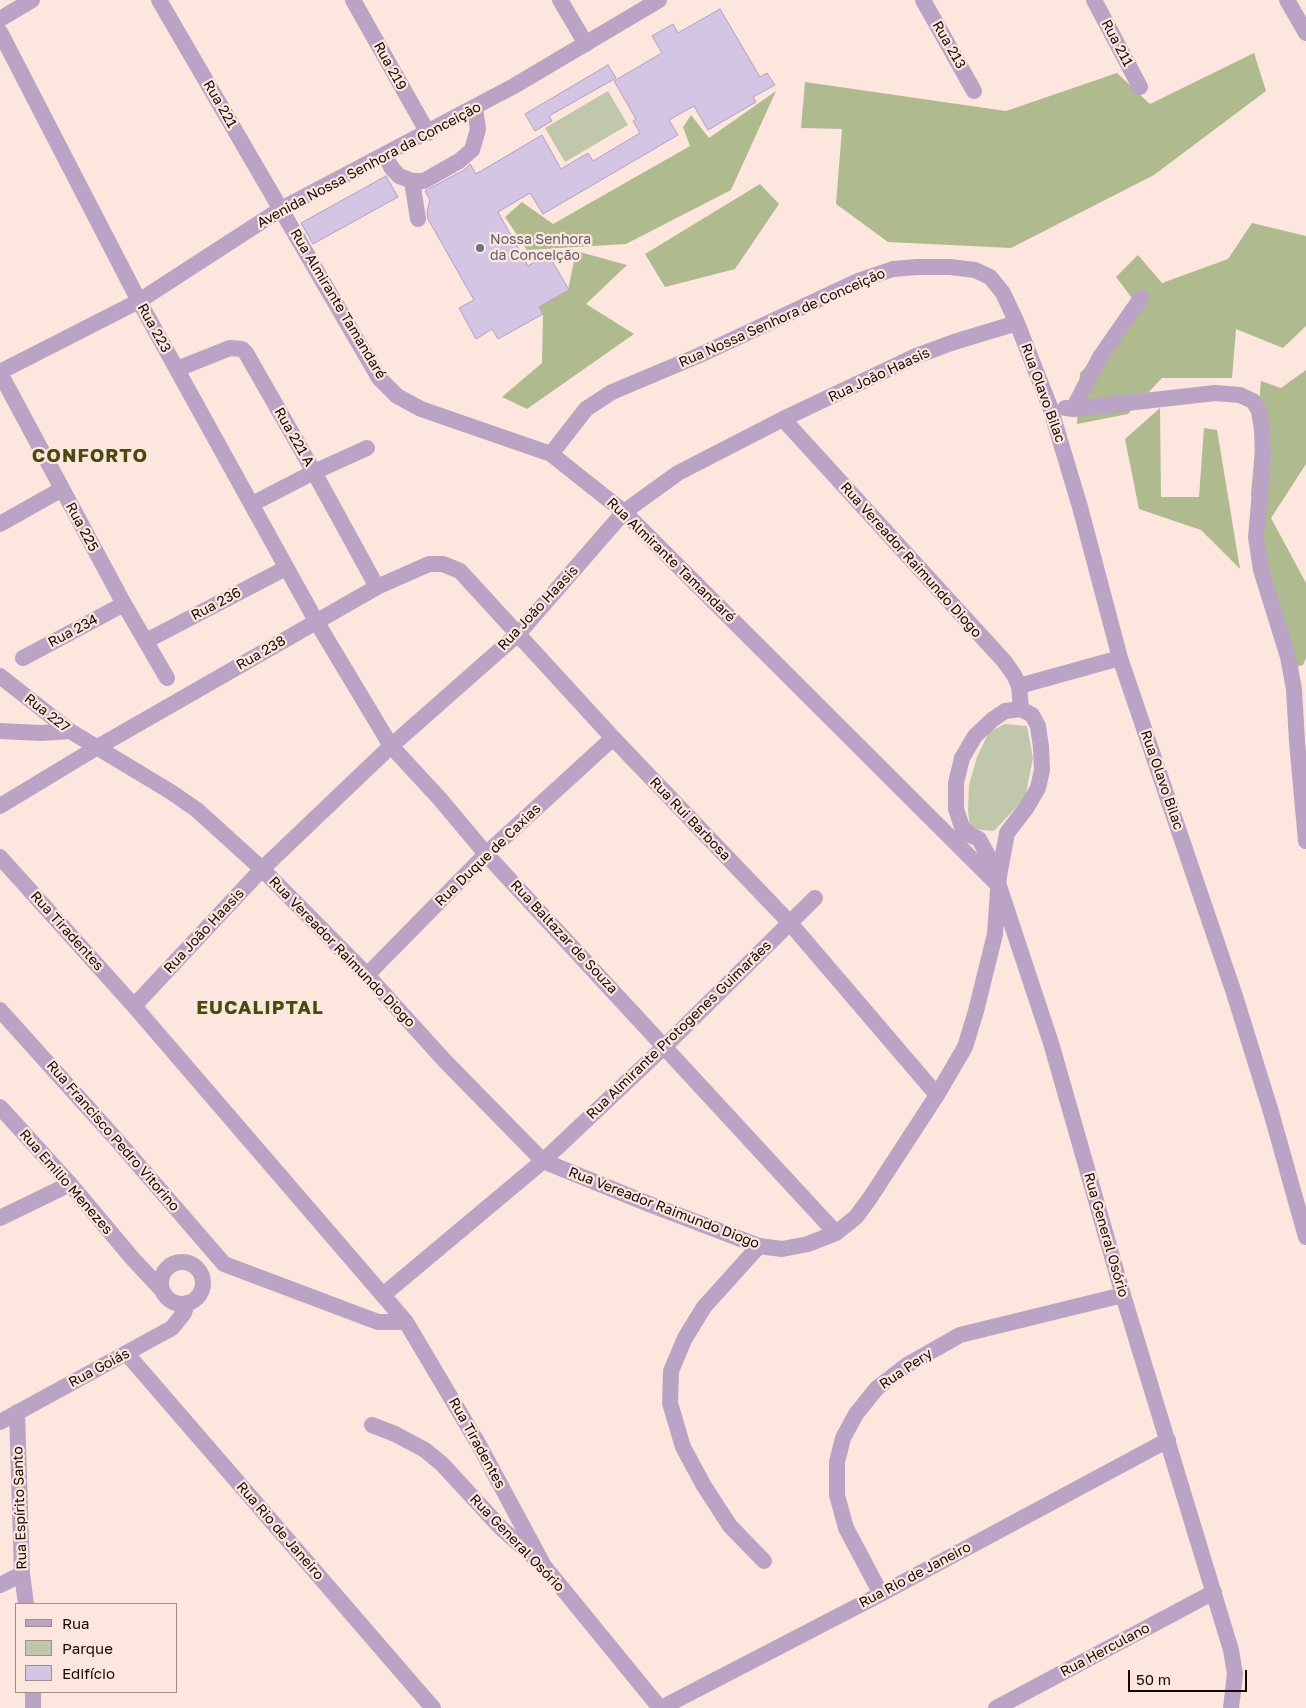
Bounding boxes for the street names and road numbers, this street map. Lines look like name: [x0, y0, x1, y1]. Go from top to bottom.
street label: Rua 211: [1098, 17, 1136, 69]
street label: Rua 213: [929, 18, 969, 72]
street label: Rua 219: [370, 39, 410, 93]
street label: Rua 221: [200, 77, 240, 131]
street label: Avenida Nossa Senhora da Conceição: [254, 99, 484, 231]
street label: Rua Almirante Tamandaré: [287, 226, 389, 382]
street label: Rua Nossa Senhora de Conceição: [676, 265, 888, 371]
street label: Rua 223: [134, 301, 174, 355]
street label: Rua Olavo Bilac: [1017, 341, 1069, 445]
street label: Rua João Haasis: [826, 344, 932, 406]
street label: Rua 221 A: [270, 405, 318, 469]
street label: Rua Vereador Raimundo Diogo: [837, 479, 985, 641]
street label: Rua Almirante Tamandaré: [603, 494, 739, 626]
street label: Rua 225: [62, 499, 102, 555]
street label: Rua João Haasis: [494, 562, 582, 654]
street label: Rua 236: [188, 584, 244, 624]
street label: Rua 234: [45, 611, 101, 651]
street label: Rua 238: [233, 632, 289, 674]
street label: Rua 227: [21, 690, 73, 736]
street label: Rua Olavo Bilac: [1137, 728, 1187, 832]
street label: Rua Rui Barbosa: [646, 774, 734, 864]
street label: Rua Duque de Caxias: [432, 800, 544, 910]
street label: Rua Vereador Raimundo Diogo: [265, 873, 419, 1031]
street label: Rua Baltazar de Souza: [507, 877, 621, 997]
street label: Rua João Haasis: [160, 885, 248, 977]
street label: Rua Tiradentes: [27, 888, 107, 974]
street label: Rua Almirante Protogenes Guimarães: [583, 937, 775, 1123]
street label: Rua Francisco Pedro Vitorino: [43, 1057, 183, 1215]
street label: Rua Emilio Menezes: [16, 1126, 116, 1238]
street label: Rua Vereador Raimundo Diogo: [566, 1164, 762, 1252]
street label: Rua General Osório: [1080, 1171, 1132, 1299]
street label: Rua Goiás: [66, 1345, 132, 1391]
street label: Rua Pery: [876, 1345, 936, 1393]
street label: Rua Tiradentes: [445, 1395, 509, 1491]
street label: Rua Espírito Santo: [9, 1446, 31, 1570]
street label: Rua Rio de Janeiro: [233, 1479, 327, 1583]
street label: Rua General Osório: [466, 1491, 568, 1595]
street label: Rua Rio de Janeiro: [856, 1538, 974, 1612]
street label: Rua Herculano: [1057, 1619, 1153, 1681]

